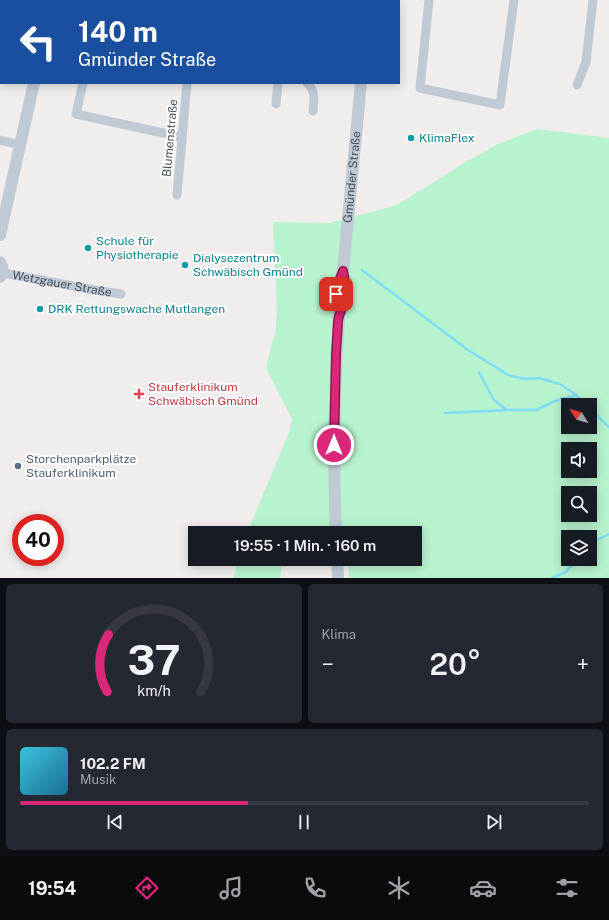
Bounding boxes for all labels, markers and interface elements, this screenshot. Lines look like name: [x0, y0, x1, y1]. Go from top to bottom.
text: 140 m: [78, 15, 158, 48]
icon: left: [12, 16, 64, 68]
text: Gmünder Straße: [78, 49, 216, 70]
street label: Blumenstraße: [160, 98, 180, 178]
street label: Gmünder Straße: [341, 130, 363, 224]
place label: KlimaFlex: [419, 131, 475, 145]
marker: KlimaFlex: [406, 133, 416, 143]
place label: Schule für Physiotherapie: [96, 234, 179, 262]
marker: Schule für Physiotherapie: [83, 243, 93, 253]
place label: Dialysezentrum Schwäbisch Gmünd: [193, 251, 303, 279]
marker: Dialysezentrum Schwäbisch Gmünd: [180, 260, 190, 270]
street label: Wetzgauer Straße: [11, 268, 113, 299]
pin: [319, 277, 353, 311]
icon: arrive: [325, 283, 347, 305]
place label: DRK Rettungswache Mutlangen: [48, 302, 225, 316]
marker: DRK Rettungswache Mutlangen: [35, 304, 45, 314]
place label: Stauferklinikum Schwäbisch Gmünd: [148, 380, 258, 408]
marker: Stauferklinikum Schwäbisch Gmünd: [133, 388, 145, 400]
north arrow: [561, 398, 597, 434]
map controls: [561, 398, 597, 566]
position arrow: [313, 424, 355, 466]
button: sound: [561, 442, 597, 478]
place label: Storchenparkplätze Stauferklinikum: [26, 452, 136, 480]
marker: Storchenparkplätze Stauferklinikum: [13, 461, 23, 471]
button: search: [561, 486, 597, 522]
speed limit sign: 40: [12, 514, 64, 566]
button: layers: [561, 530, 597, 566]
text: 19:55 · 1 Min. · 160 m: [234, 537, 376, 554]
text: Klima: [322, 627, 356, 642]
text: 37: [127, 634, 180, 683]
text: 20°: [430, 646, 481, 682]
text: −: [322, 651, 334, 677]
text: +: [577, 651, 589, 677]
text: km/h: [137, 681, 171, 698]
text: 102.2 FM: [80, 755, 146, 772]
text: Musik: [80, 772, 116, 787]
icon: previous: [104, 811, 126, 833]
icon: pause: [293, 811, 315, 833]
icon: next: [483, 811, 505, 833]
icon: directions: [133, 874, 161, 902]
icon: music: [217, 874, 245, 902]
icon: phone: [301, 874, 329, 902]
icon: climate: [385, 874, 413, 902]
icon: car: [469, 874, 497, 902]
icon: filters: [553, 874, 581, 902]
text: 19:54: [28, 878, 76, 899]

